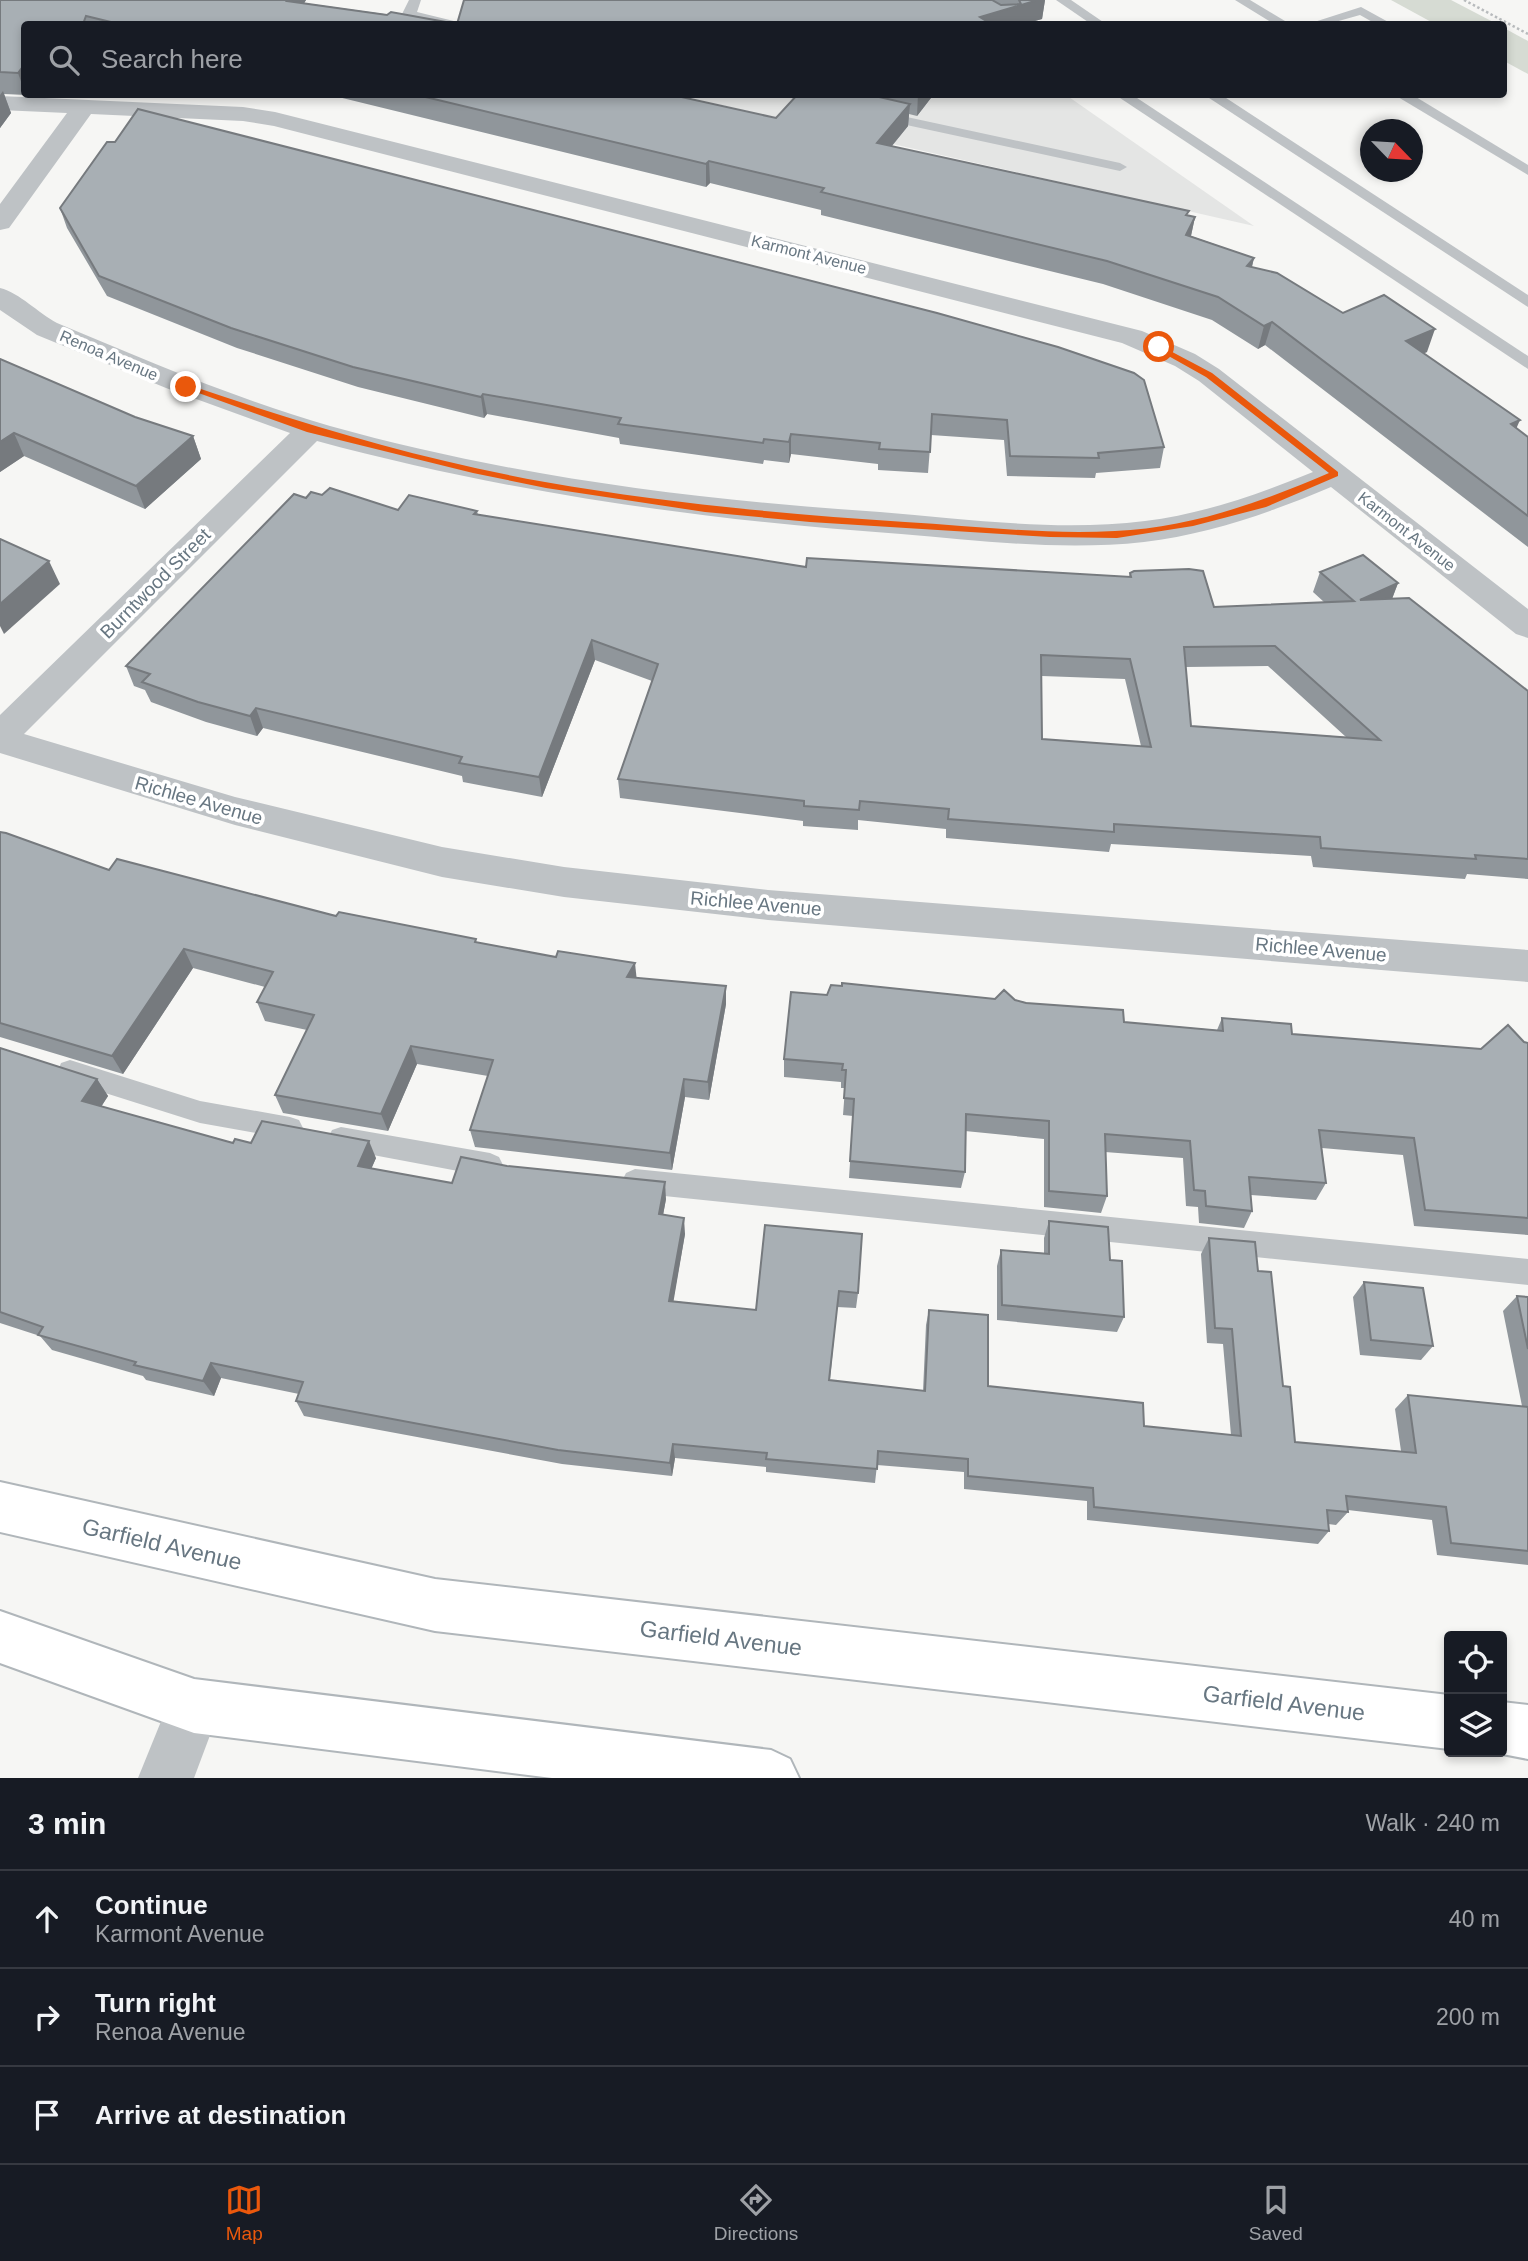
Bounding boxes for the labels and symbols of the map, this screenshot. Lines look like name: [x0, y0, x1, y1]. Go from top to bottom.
north arrow: [1360, 119, 1423, 182]
street label: Karmont Avenue: [750, 232, 868, 277]
street label: Renoa Avenue: [57, 327, 160, 384]
route start: [1143, 331, 1174, 362]
route end: [170, 371, 201, 402]
street label: Karmont Avenue: [1355, 488, 1458, 574]
street label: Burntwood Street: [96, 524, 215, 643]
street label: Richlee Avenue: [133, 772, 265, 829]
street label: Richlee Avenue: [689, 887, 822, 920]
street label: Richlee Avenue: [1254, 933, 1387, 966]
street label: Garfield Avenue: [80, 1513, 244, 1575]
street label: Garfield Avenue: [638, 1615, 804, 1661]
street label: Garfield Avenue: [1201, 1680, 1367, 1726]

